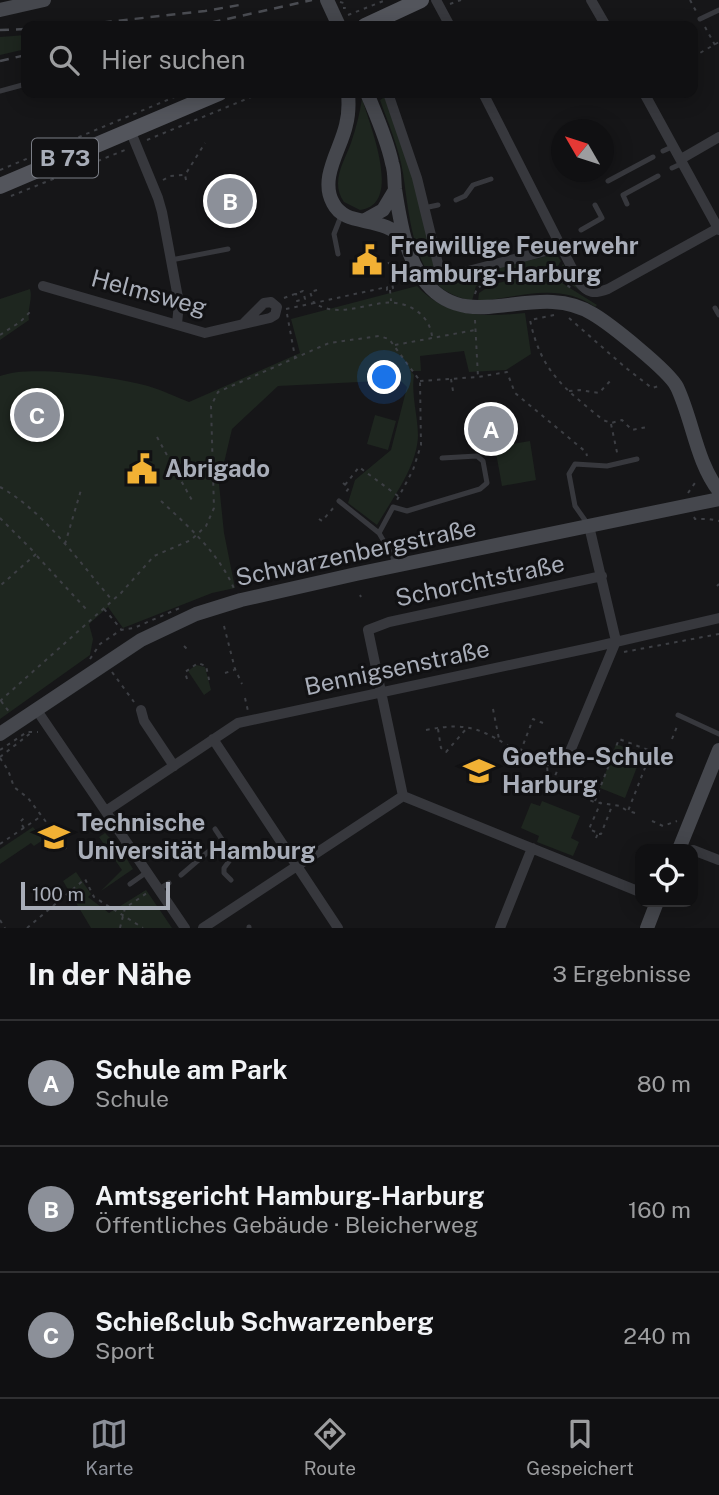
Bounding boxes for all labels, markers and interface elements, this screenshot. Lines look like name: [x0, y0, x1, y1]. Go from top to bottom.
search box: [21, 21, 698, 98]
icon: search: [45, 41, 83, 79]
text: Hier suchen: [101, 44, 246, 75]
north arrow: [551, 119, 614, 182]
road number: B 73: [32, 139, 98, 178]
pin: B: [207, 175, 253, 227]
place label: Freiwillige Feuerwehr Hamburg-Harburg: [390, 231, 639, 287]
public building icon: Freiwillige Feuerwehr Hamburg-Harburg: [350, 243, 384, 277]
street label: Helmsweg: [88, 263, 210, 321]
your location: [367, 360, 401, 394]
pin: C: [14, 389, 60, 441]
pin: A: [468, 403, 514, 455]
public building icon: Abrigado: [125, 452, 159, 486]
place label: Abrigado: [165, 454, 270, 482]
street label: Schwarzenbergstraße: [233, 513, 479, 591]
street label: Schorchtstraße: [393, 548, 567, 612]
street label: Bennigsenstraße: [302, 634, 492, 700]
place label: Goethe-Schule Harburg: [502, 742, 674, 798]
school or university icon: Goethe-Schule Harburg: [462, 754, 496, 788]
place label: Technische Universität Hamburg: [77, 808, 316, 864]
school or university icon: Technische Universität Hamburg: [37, 820, 71, 854]
map controls: [635, 844, 698, 907]
button: locate: [635, 844, 698, 907]
scale bar: [21, 879, 170, 911]
text: 100 m: [32, 883, 84, 905]
text: In der Nähe: [28, 956, 192, 992]
text: 3 Ergebnisse: [552, 960, 691, 987]
text: Schule am Park: [95, 1054, 287, 1085]
text: A: [43, 1070, 59, 1097]
text: 80 m: [637, 1070, 691, 1097]
text: Schule: [95, 1085, 169, 1112]
text: Amtsgericht Hamburg-Harburg: [95, 1180, 484, 1211]
text: B: [43, 1196, 59, 1223]
text: 160 m: [628, 1196, 691, 1223]
text: Öffentliches Gebäude · Bleicherweg: [95, 1211, 478, 1238]
text: Schießclub Schwarzenberg: [95, 1306, 434, 1337]
text: C: [43, 1322, 59, 1349]
text: 240 m: [623, 1322, 691, 1349]
text: Sport: [95, 1337, 155, 1364]
tab: Karte: [85, 1415, 134, 1479]
tab: Route: [304, 1415, 356, 1479]
tab: Gespeichert: [526, 1415, 634, 1479]

